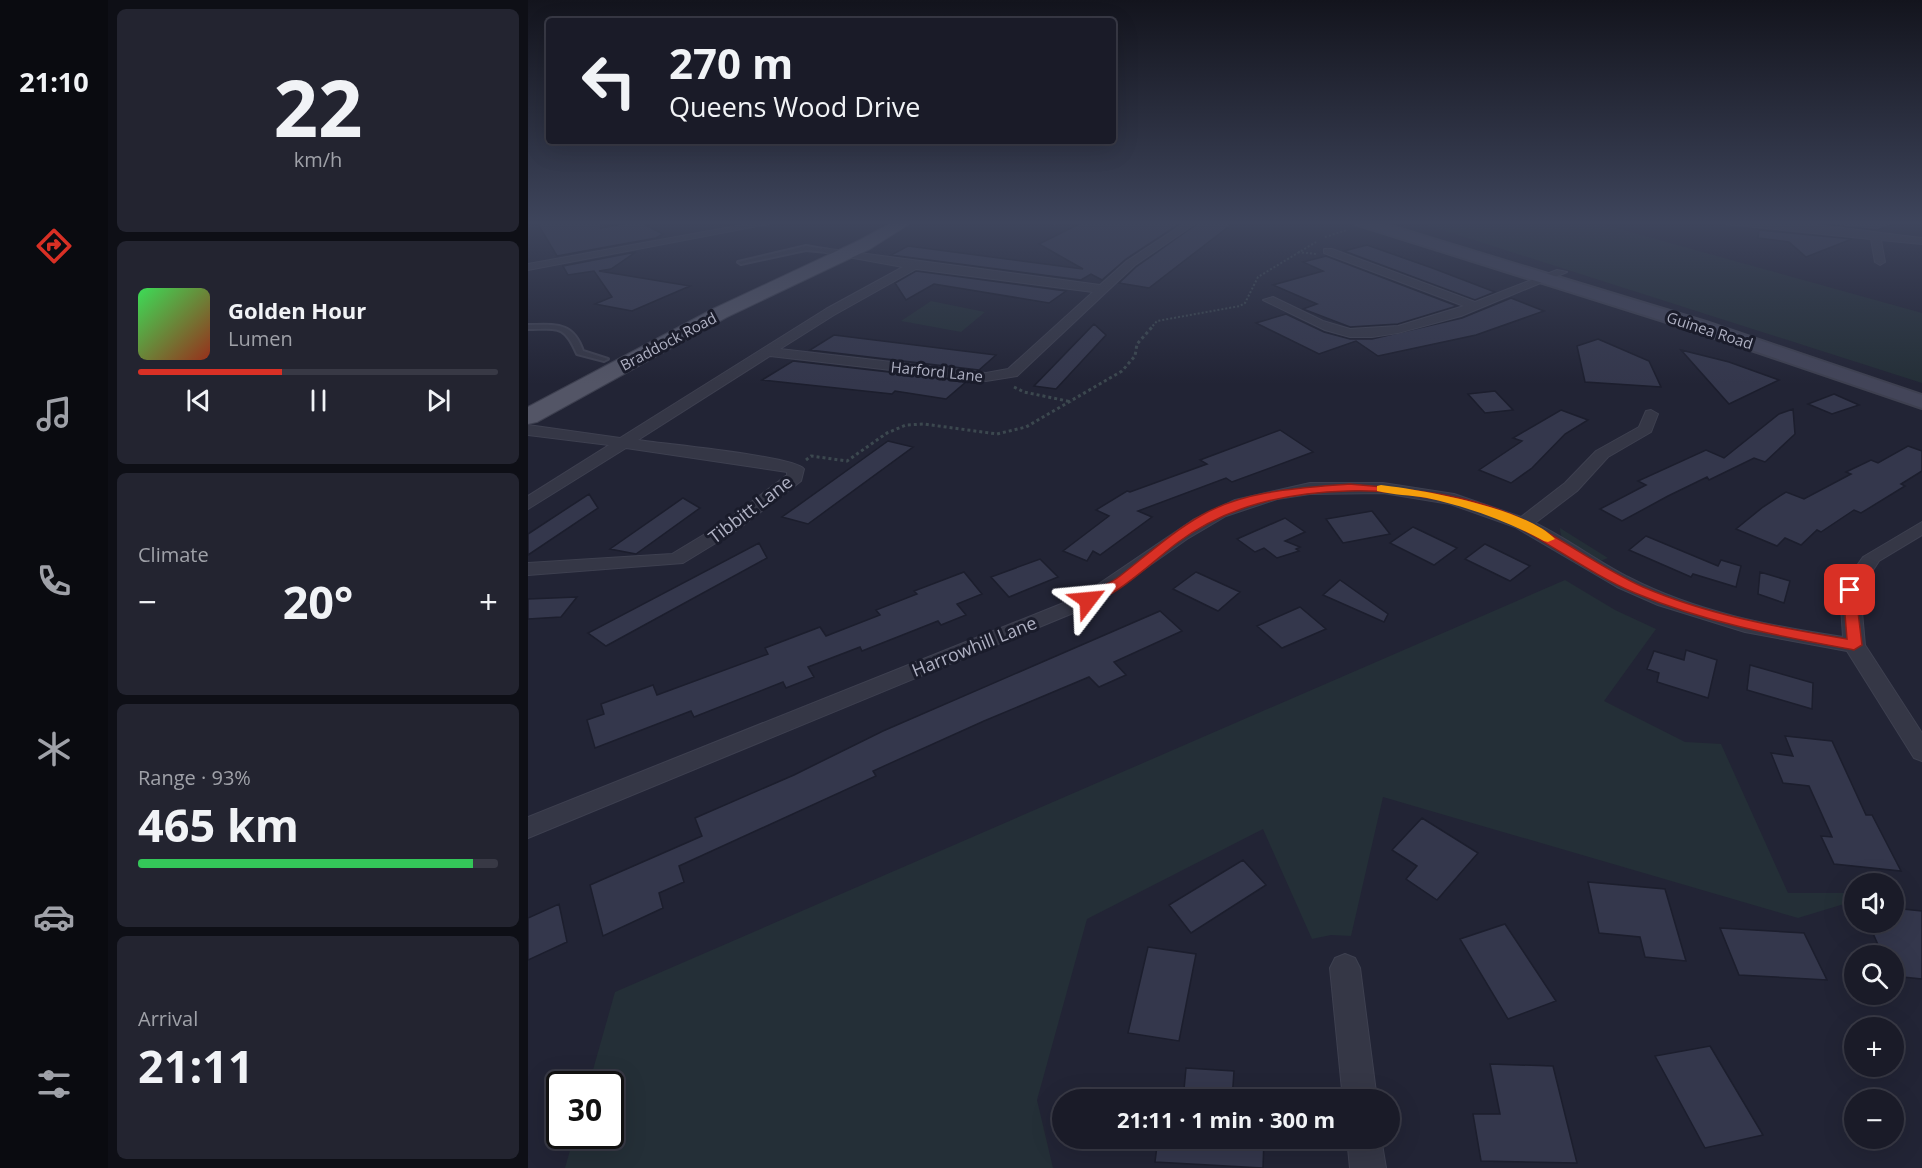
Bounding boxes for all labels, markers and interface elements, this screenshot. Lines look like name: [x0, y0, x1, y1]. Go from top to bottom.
text: 270 m: [669, 34, 793, 91]
icon: left: [570, 42, 648, 120]
text: 22: [273, 54, 363, 160]
text: 21:10: [19, 63, 89, 100]
text: Queens Wood Drive: [669, 88, 920, 125]
text: km/h: [294, 146, 342, 173]
icon: directions: [33, 225, 75, 267]
text: Golden Hour: [228, 295, 366, 325]
street label: Braddock Road: [616, 307, 720, 375]
street label: Guinea Road: [1664, 307, 1756, 353]
text: Lumen: [228, 325, 293, 352]
street label: Harford Lane: [890, 356, 984, 386]
icon: previous: [182, 384, 215, 417]
icon: pause: [302, 384, 335, 417]
icon: next: [422, 384, 455, 417]
icon: music: [33, 393, 75, 435]
street label: Tibbitt Lane: [703, 470, 797, 548]
text: Climate: [138, 541, 209, 568]
icon: phone: [33, 560, 75, 602]
pin: [1824, 564, 1875, 615]
position arrow: [1056, 568, 1120, 632]
text: 20°: [283, 571, 353, 632]
icon: arrive: [1833, 573, 1866, 606]
text: −: [138, 579, 157, 624]
text: +: [479, 579, 498, 624]
street label: Harrowhill Lane: [908, 610, 1040, 682]
icon: climate: [33, 728, 75, 770]
text: Range · 93%: [138, 764, 251, 791]
text: 465 km: [138, 794, 299, 855]
map controls: [1844, 873, 1904, 1149]
button: sound: [1844, 873, 1904, 933]
icon: car: [33, 896, 75, 938]
button: search: [1844, 945, 1904, 1005]
text: Arrival: [138, 1005, 198, 1032]
button: +: [1844, 1017, 1904, 1077]
text: 21:11: [138, 1035, 254, 1096]
icon: filters: [33, 1063, 75, 1105]
speed limit sign: 30: [546, 1071, 624, 1149]
button: −: [1844, 1089, 1904, 1149]
text: 21:11 · 1 min · 300 m: [1117, 1104, 1335, 1134]

